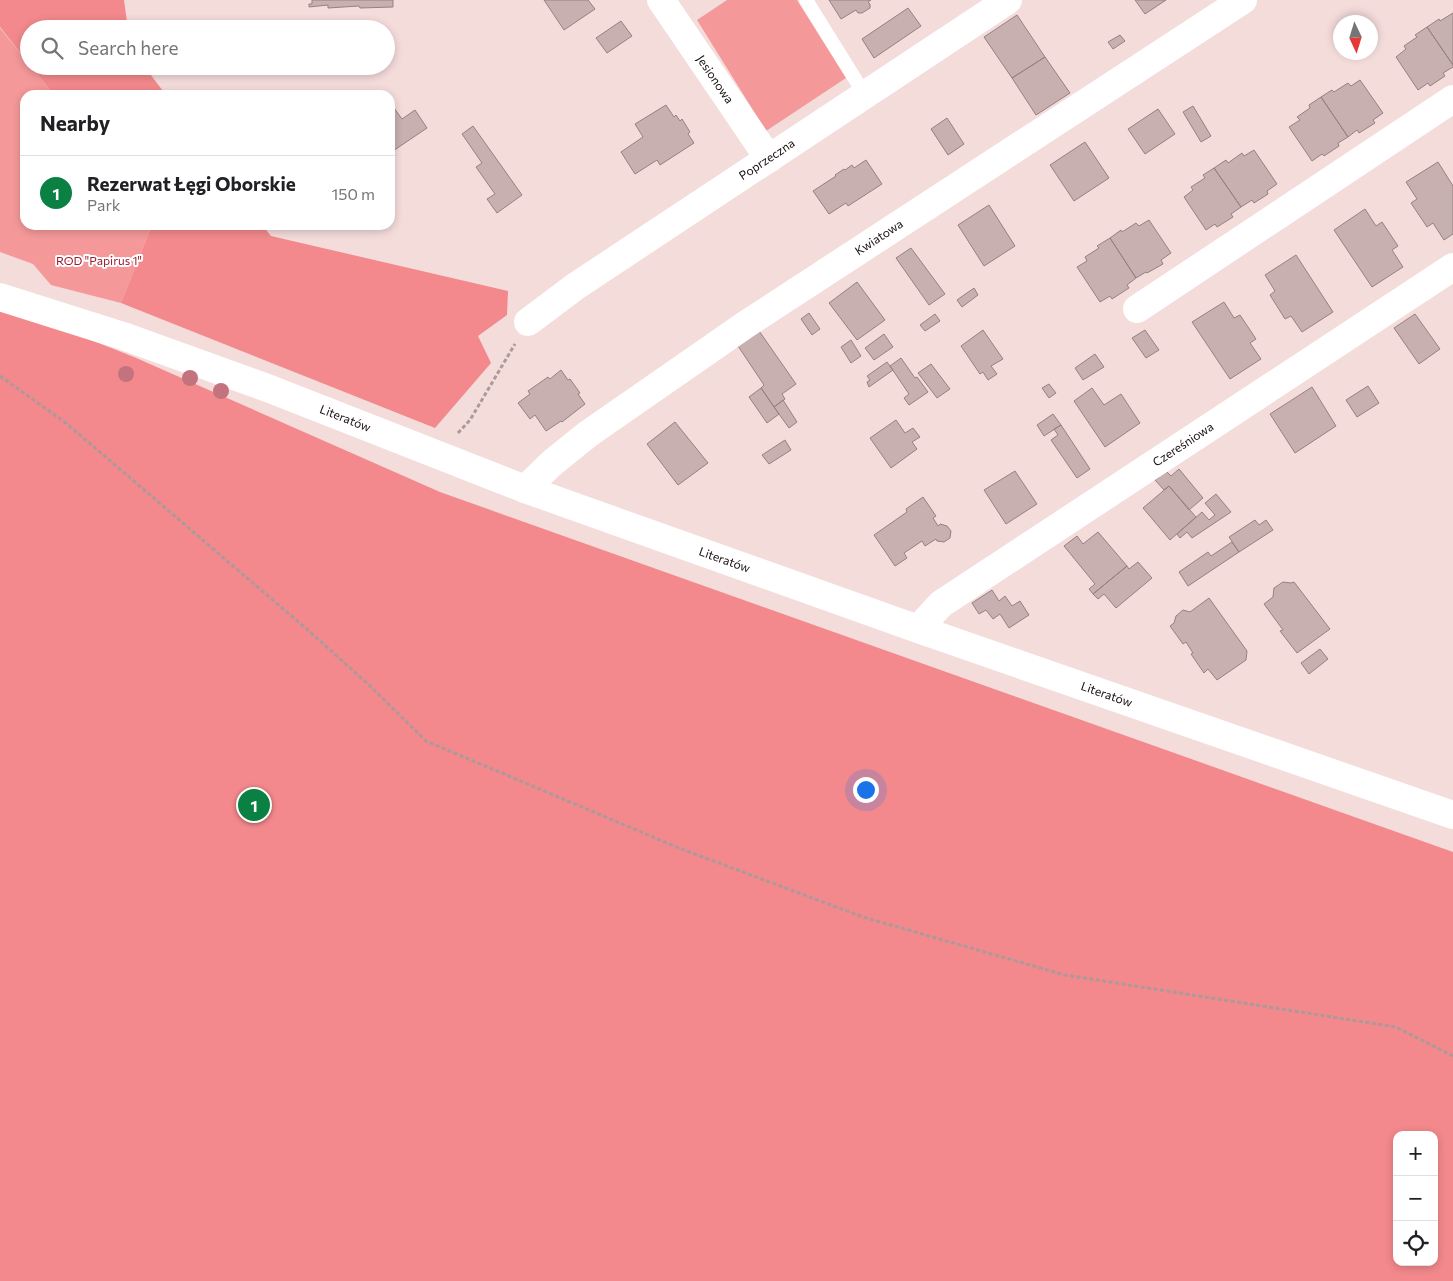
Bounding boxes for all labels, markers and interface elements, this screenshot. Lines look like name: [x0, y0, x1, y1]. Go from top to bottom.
north arrow: [1333, 15, 1378, 60]
search box: [20, 20, 395, 75]
icon: search: [38, 34, 66, 62]
text: Search here: [78, 36, 178, 59]
street label: Jesionowa: [694, 52, 737, 106]
text: Nearby: [40, 110, 110, 135]
street label: Poprzeczna: [736, 135, 797, 182]
text: Rezerwat Łęgi Oborskie: [87, 172, 296, 195]
text: 1: [52, 184, 60, 203]
text: 150 m: [332, 184, 375, 203]
text: Park: [87, 195, 120, 214]
street label: Kwiatowa: [852, 216, 905, 257]
park label: ROD "Papirus 1": [56, 253, 142, 267]
street label: Literatów: [318, 401, 373, 434]
street label: Czereśniowa: [1150, 419, 1216, 469]
street label: Literatów: [697, 544, 753, 575]
street label: Literatów: [1079, 678, 1135, 709]
your location: [853, 777, 879, 803]
pin: 1: [238, 786, 270, 824]
map controls: [1393, 1131, 1438, 1266]
button: +: [1393, 1131, 1438, 1176]
button: −: [1393, 1176, 1438, 1221]
button: locate: [1393, 1221, 1438, 1266]

